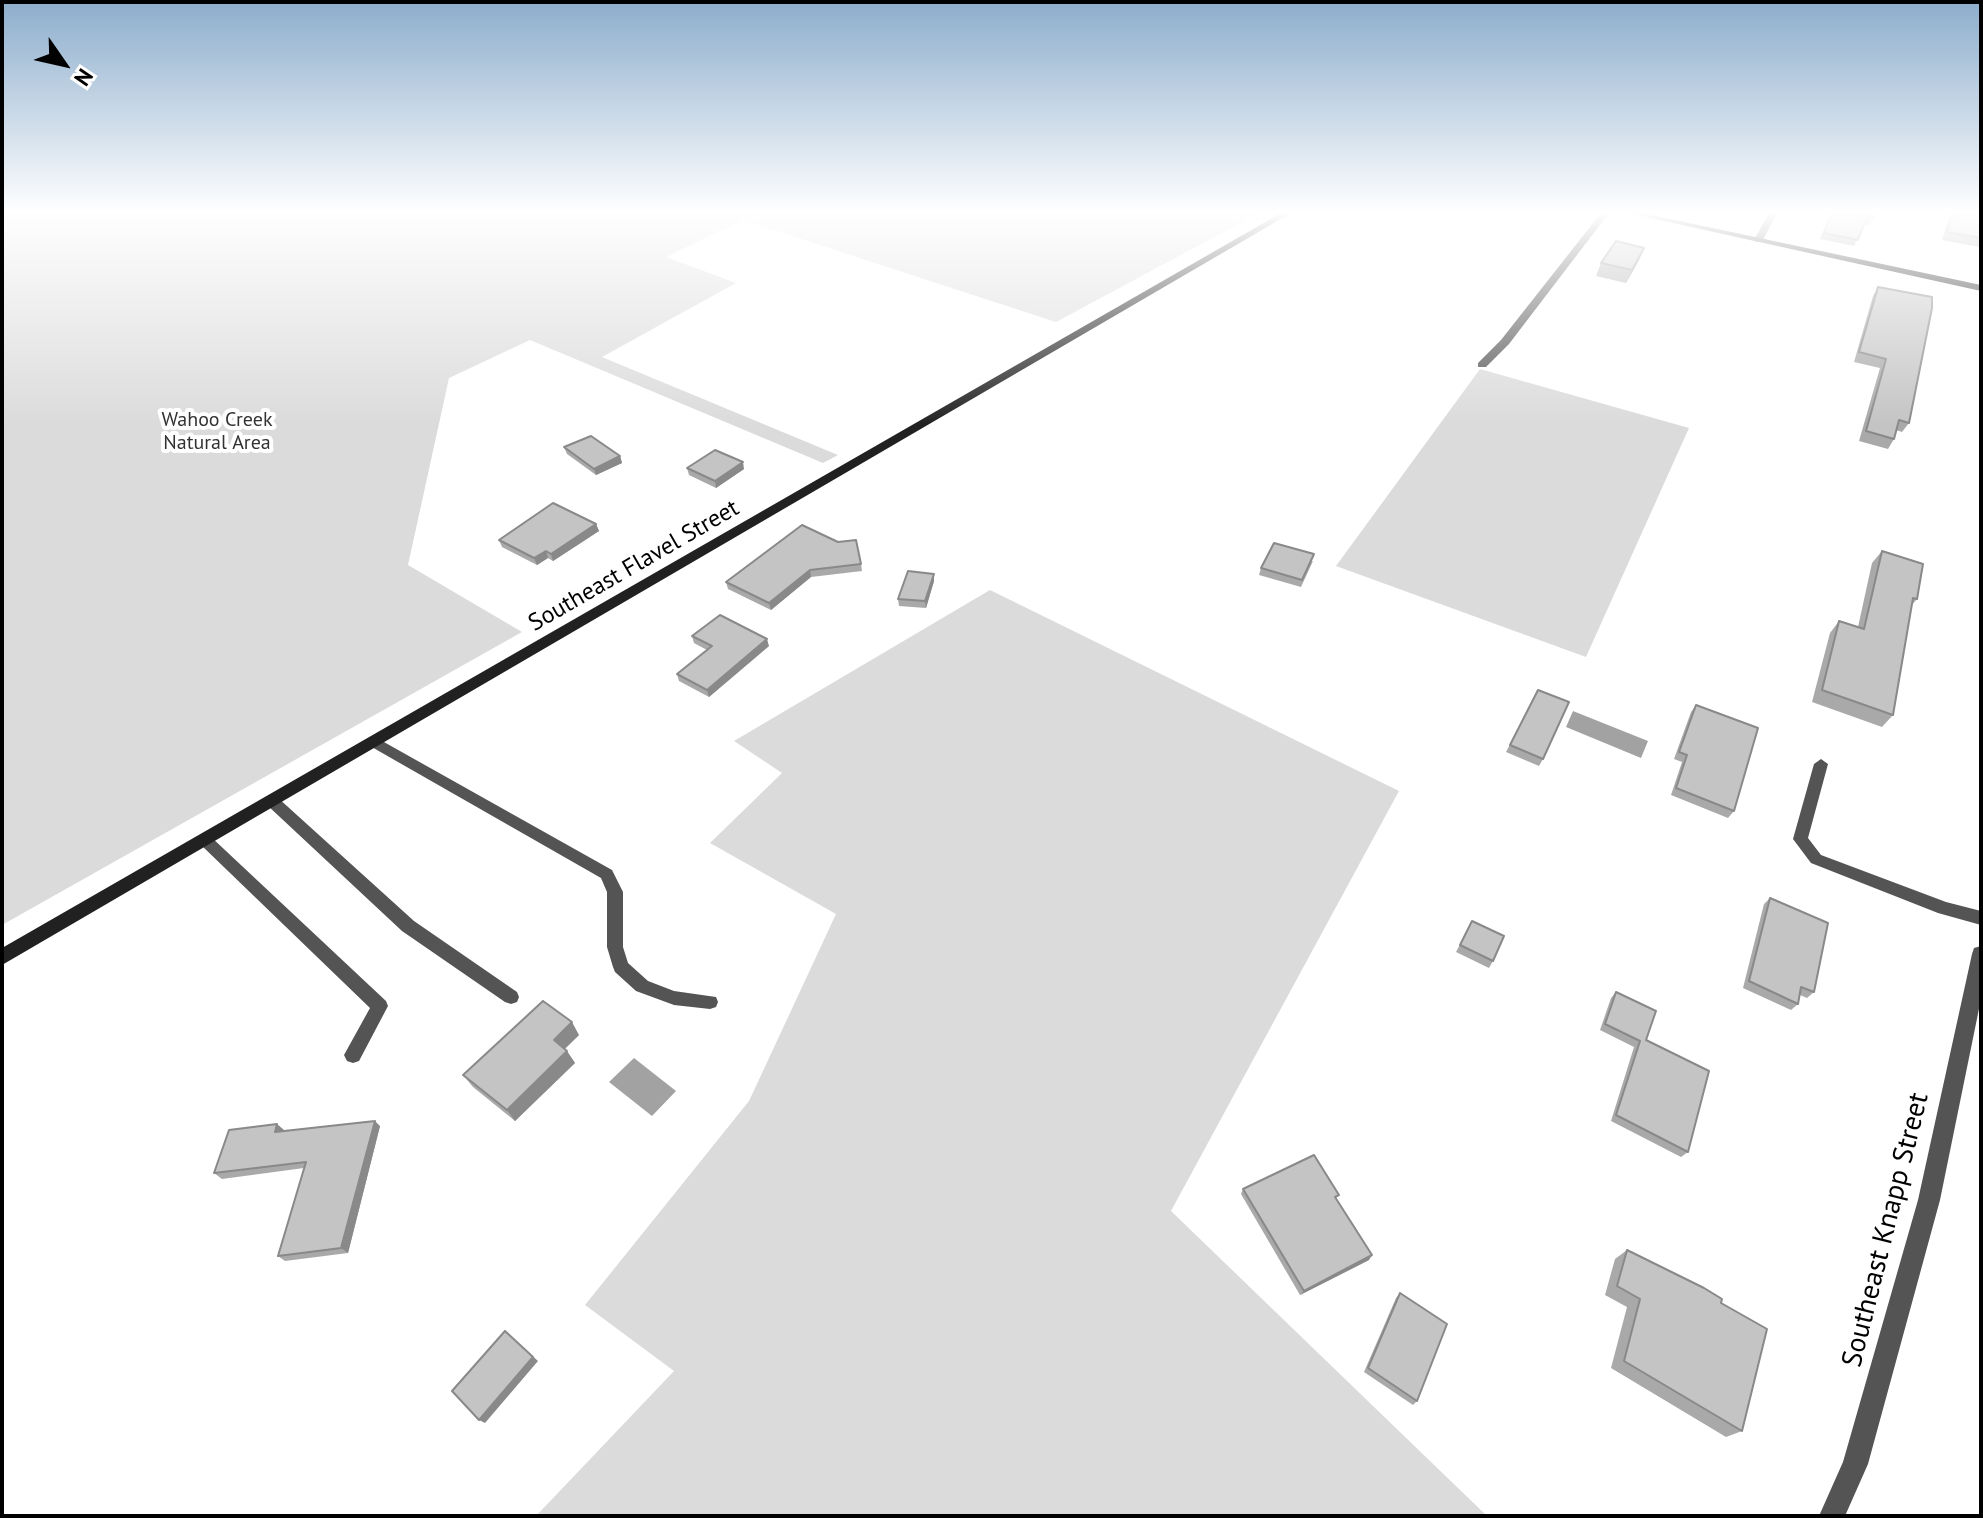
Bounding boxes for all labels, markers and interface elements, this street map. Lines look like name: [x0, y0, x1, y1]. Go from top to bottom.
north arrow: [24, 24, 104, 104]
text: N: [68, 64, 100, 91]
park label: Wahoo Creek Natural Area: [162, 408, 272, 455]
street label: Southeast Flavel Street: [524, 494, 744, 638]
street label: Southeast Knapp Street: [1836, 1089, 1936, 1371]

